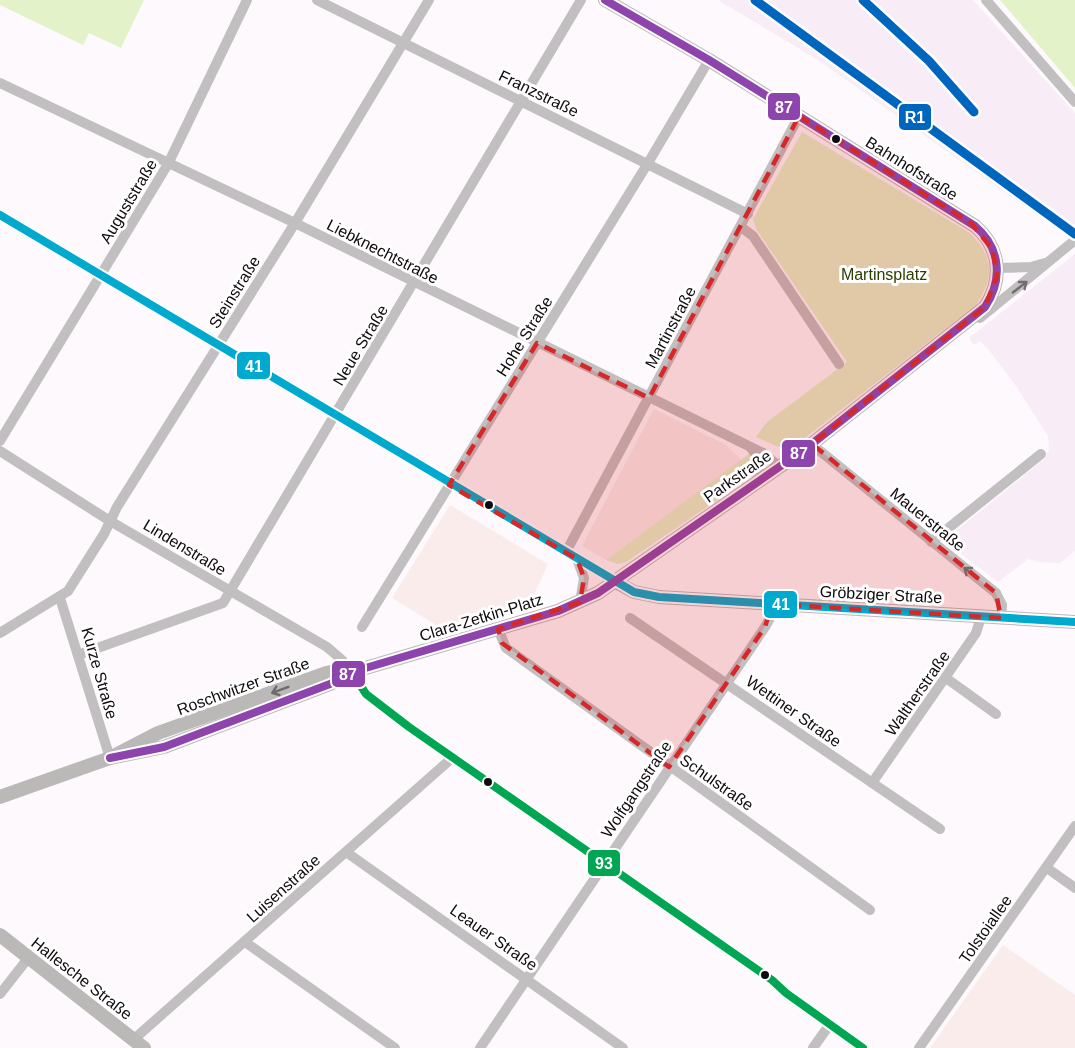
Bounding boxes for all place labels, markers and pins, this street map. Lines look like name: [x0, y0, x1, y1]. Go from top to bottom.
unlabelled marker: [830, 133, 842, 145]
unlabelled marker: [483, 499, 495, 511]
unlabelled marker: [482, 776, 494, 788]
unlabelled marker: [759, 969, 771, 981]

